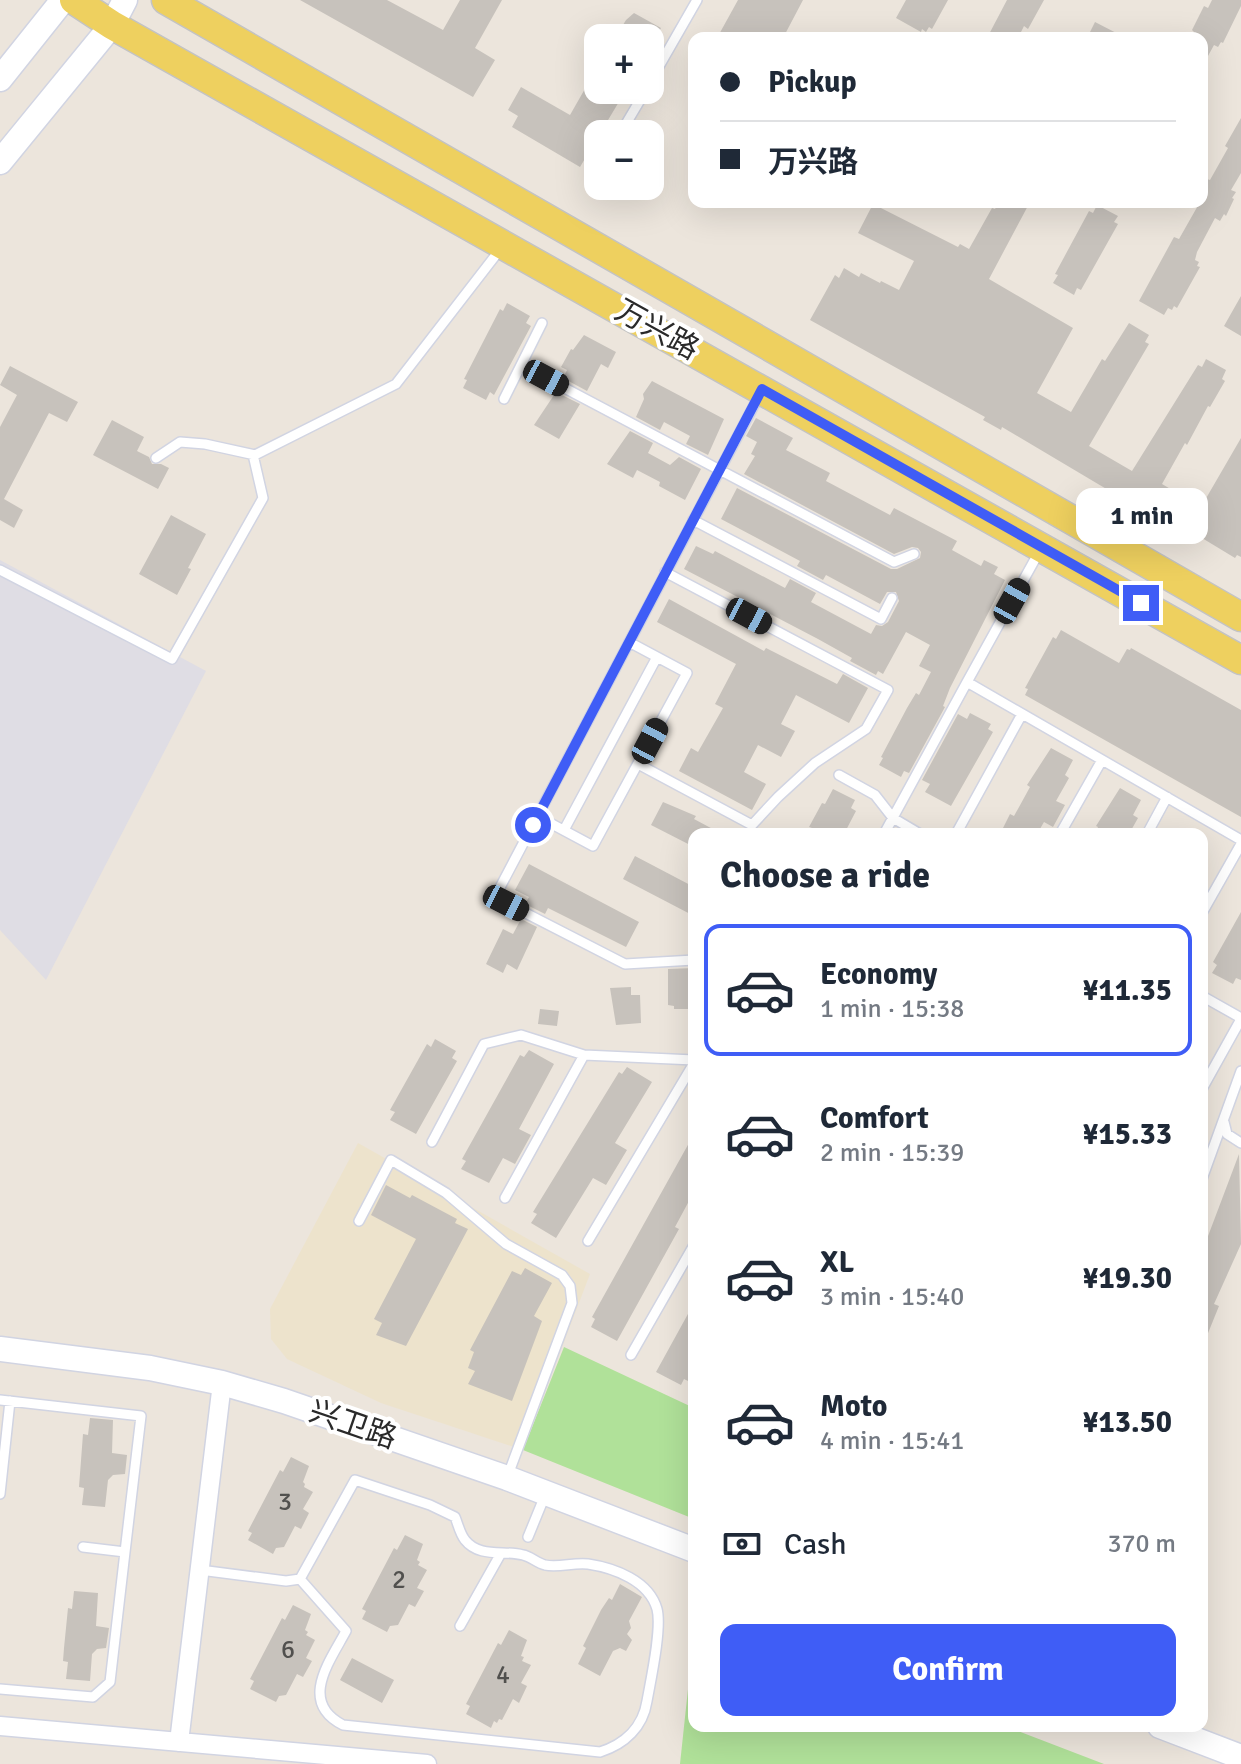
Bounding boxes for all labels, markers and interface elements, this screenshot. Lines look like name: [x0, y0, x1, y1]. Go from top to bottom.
map controls: [584, 24, 664, 200]
button: +: [584, 24, 664, 104]
text: Pickup: [768, 64, 857, 101]
button: −: [584, 120, 664, 200]
text: 万兴路: [768, 144, 858, 181]
street label: 万兴路: [609, 292, 705, 368]
car: [519, 356, 573, 400]
callout: 1 min: [1075, 487, 1207, 543]
text: 1 min: [1111, 500, 1173, 532]
car: [990, 574, 1034, 628]
route end: [1123, 585, 1159, 621]
car: [722, 594, 776, 638]
car: [628, 714, 672, 768]
route start: [515, 807, 551, 843]
text: Choose a ride: [720, 853, 930, 898]
car: [479, 881, 533, 925]
icon: car: [724, 954, 796, 1026]
text: Economy: [820, 956, 937, 993]
text: ¥11.35: [1082, 972, 1172, 1009]
text: 1 min · 15:38: [820, 993, 964, 1025]
icon: car: [724, 1098, 796, 1170]
text: Comfort: [820, 1100, 929, 1137]
text: ¥15.33: [1082, 1116, 1172, 1153]
text: 2 min · 15:39: [820, 1137, 964, 1169]
icon: car: [724, 1242, 796, 1314]
text: XL: [820, 1244, 854, 1281]
text: ¥19.30: [1082, 1260, 1172, 1297]
text: 3 min · 15:40: [820, 1281, 964, 1313]
icon: car: [724, 1386, 796, 1458]
text: Moto: [820, 1388, 887, 1425]
street label: 兴卫路: [304, 1393, 402, 1457]
text: ¥13.50: [1082, 1404, 1172, 1441]
text: 4 min · 15:41: [820, 1425, 964, 1457]
house number: 3: [278, 1486, 292, 1518]
icon: cash: [720, 1522, 764, 1566]
text: Cash: [784, 1526, 847, 1563]
text: 370 m: [1107, 1528, 1176, 1560]
house number: 2: [392, 1564, 406, 1596]
button: Confirm: [720, 1624, 1176, 1716]
house number: 6: [281, 1634, 295, 1666]
house number: 4: [496, 1659, 510, 1691]

